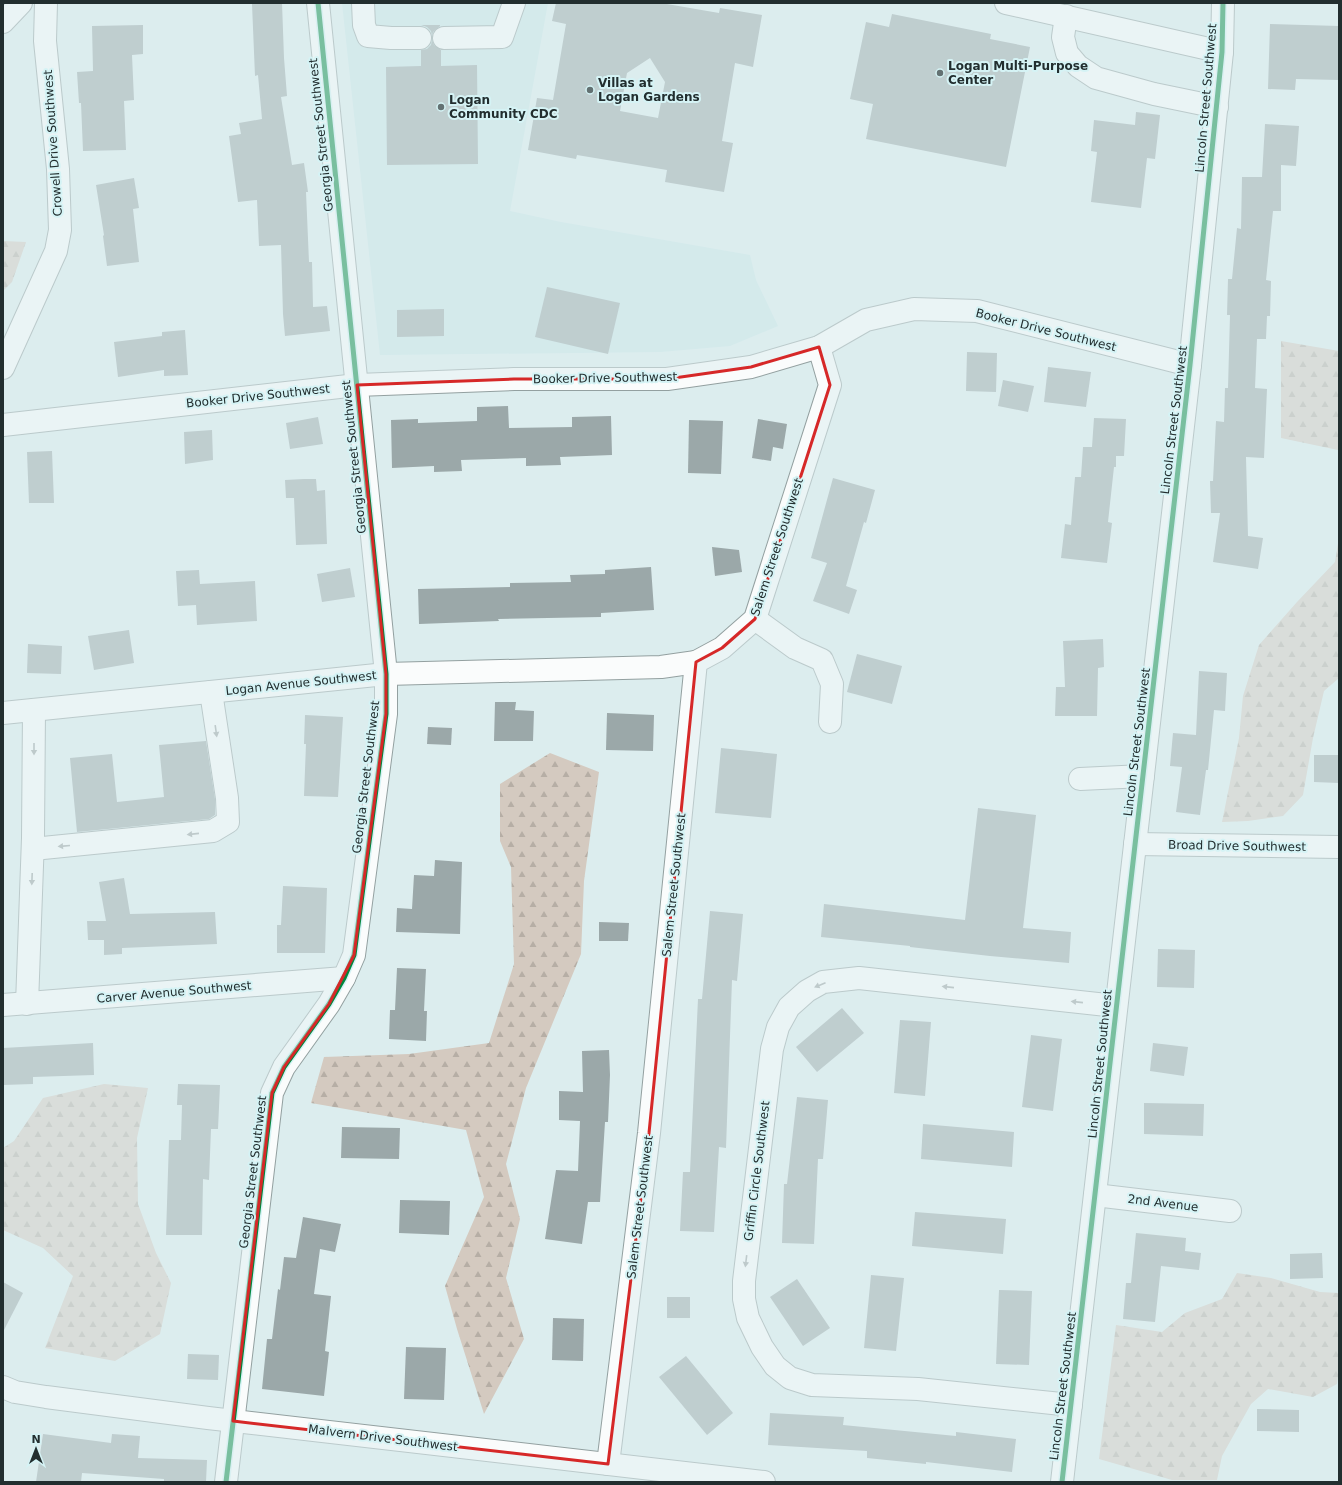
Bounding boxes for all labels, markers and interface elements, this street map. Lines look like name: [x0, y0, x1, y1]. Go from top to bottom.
street label: Lincoln Street Southwest: [1193, 23, 1220, 173]
street label: Georgia Street Southwest: [306, 57, 336, 212]
place label: Logan Multi-Purpose Center: [948, 59, 1088, 87]
marker: Logan Multi-Purpose Center: [935, 68, 945, 78]
street label: Crowell Drive Southwest: [41, 69, 65, 217]
place label: Villas at Logan Gardens: [598, 76, 700, 104]
marker: Villas at Logan Gardens: [585, 85, 595, 95]
place label: Logan Community CDC: [449, 93, 558, 121]
marker: Logan Community CDC: [436, 102, 446, 112]
street label: Booker Drive Southwest: [974, 306, 1118, 354]
street label: Lincoln Street Southwest: [1158, 345, 1190, 495]
street label: Booker Drive Southwest: [533, 370, 678, 386]
street label: Georgia Street Southwest: [339, 379, 369, 534]
street label: Booker Drive Southwest: [185, 381, 331, 411]
street label: Salem Street Southwest: [748, 476, 806, 618]
street label: Lincoln Street Southwest: [1121, 667, 1153, 817]
street label: Logan Avenue Southwest: [225, 668, 377, 698]
street label: Georgia Street Southwest: [350, 699, 382, 854]
one-way arrow: [213, 725, 219, 737]
one-way arrow: [31, 743, 37, 756]
street label: Salem Street Southwest: [659, 812, 689, 958]
one-way arrow: [187, 830, 199, 837]
street label: Broad Drive Southwest: [1168, 838, 1306, 854]
one-way arrow: [58, 843, 70, 850]
one-way arrow: [28, 873, 35, 885]
street label: Carver Avenue Southwest: [96, 978, 252, 1006]
one-way arrow: [814, 982, 825, 988]
one-way arrow: [942, 984, 954, 991]
street label: Lincoln Street Southwest: [1085, 989, 1115, 1139]
one-way arrow: [1071, 999, 1083, 1005]
street label: Georgia Street Southwest: [237, 1094, 269, 1249]
street label: Griffin Circle Southwest: [741, 1100, 773, 1242]
street label: Salem Street Southwest: [624, 1134, 656, 1280]
street label: 2nd Avenue: [1127, 1192, 1199, 1214]
one-way arrow: [743, 1255, 749, 1267]
street label: Lincoln Street Southwest: [1047, 1311, 1079, 1461]
street label: Malvern Drive Southwest: [307, 1422, 459, 1454]
north arrow: [16, 1429, 56, 1469]
text: N: [31, 1433, 41, 1446]

